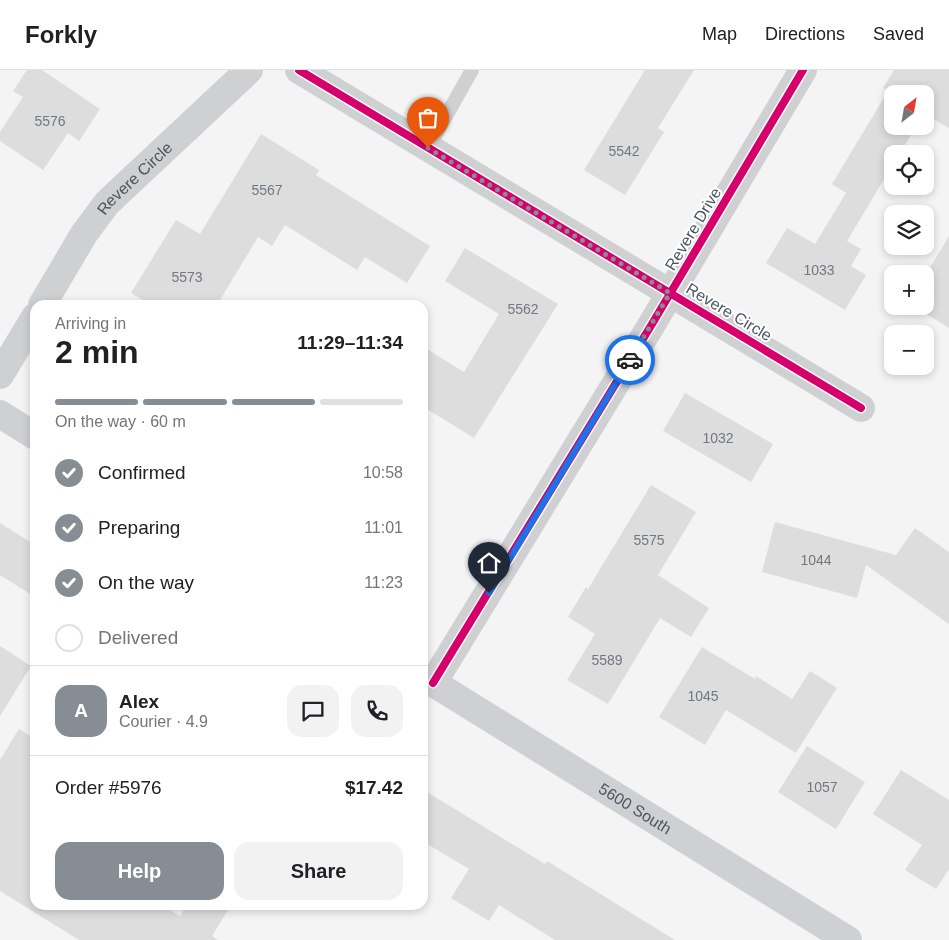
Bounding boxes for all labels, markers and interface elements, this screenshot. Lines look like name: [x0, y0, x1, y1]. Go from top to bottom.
text: Forkly: [25, 21, 97, 48]
text: Map: [702, 24, 737, 44]
text: Directions: [765, 24, 845, 44]
text: Saved: [873, 24, 924, 44]
north arrow: [884, 85, 934, 135]
map controls: [884, 85, 934, 375]
pin: [407, 97, 449, 148]
icon: bag: [414, 104, 442, 132]
house number: 5576: [34, 113, 66, 129]
street label: Revere Circle: [93, 138, 175, 217]
house number: 5542: [608, 143, 640, 159]
button: locate: [884, 145, 934, 195]
house number: 5567: [251, 182, 283, 198]
street label: Revere Drive: [662, 185, 724, 273]
button: layers: [884, 205, 934, 255]
house number: 1033: [803, 262, 835, 278]
button: +: [884, 265, 934, 315]
house number: 5573: [171, 269, 203, 285]
street label: Revere Circle: [683, 280, 775, 344]
house number: 5562: [507, 301, 539, 317]
text: Arriving in: [55, 315, 126, 332]
button: −: [884, 325, 934, 375]
text: 11:29–11:34: [297, 332, 403, 353]
text: 2 min: [55, 334, 139, 370]
courier: [605, 335, 655, 385]
icon: car: [616, 346, 644, 374]
text: On the way · 60 m: [55, 413, 186, 430]
house number: 1032: [702, 430, 734, 446]
icon: check: [55, 459, 83, 487]
text: Confirmed: [98, 462, 186, 483]
text: 10:58: [363, 464, 403, 481]
icon: check: [55, 514, 83, 542]
text: Preparing: [98, 517, 180, 538]
text: 11:01: [364, 519, 403, 536]
house number: 5575: [633, 532, 665, 548]
pin: [468, 542, 510, 593]
icon: home: [475, 549, 503, 577]
house number: 1044: [800, 552, 832, 568]
icon: check: [55, 569, 83, 597]
text: On the way: [98, 572, 194, 593]
text: 11:23: [364, 574, 403, 591]
text: Delivered: [98, 627, 178, 648]
house number: 5589: [591, 652, 623, 668]
button: chat: [287, 685, 339, 737]
button: phone: [351, 685, 403, 737]
house number: 1045: [687, 688, 719, 704]
text: Alex: [119, 691, 159, 712]
text: A: [74, 700, 88, 721]
text: Courier · 4.9: [119, 713, 208, 730]
text: Order #5976: [55, 777, 162, 798]
text: $17.42: [345, 777, 403, 798]
street label: 5600 South: [596, 779, 675, 837]
house number: 1057: [806, 779, 838, 795]
button: Help: [55, 842, 224, 900]
button: Share: [234, 842, 403, 900]

